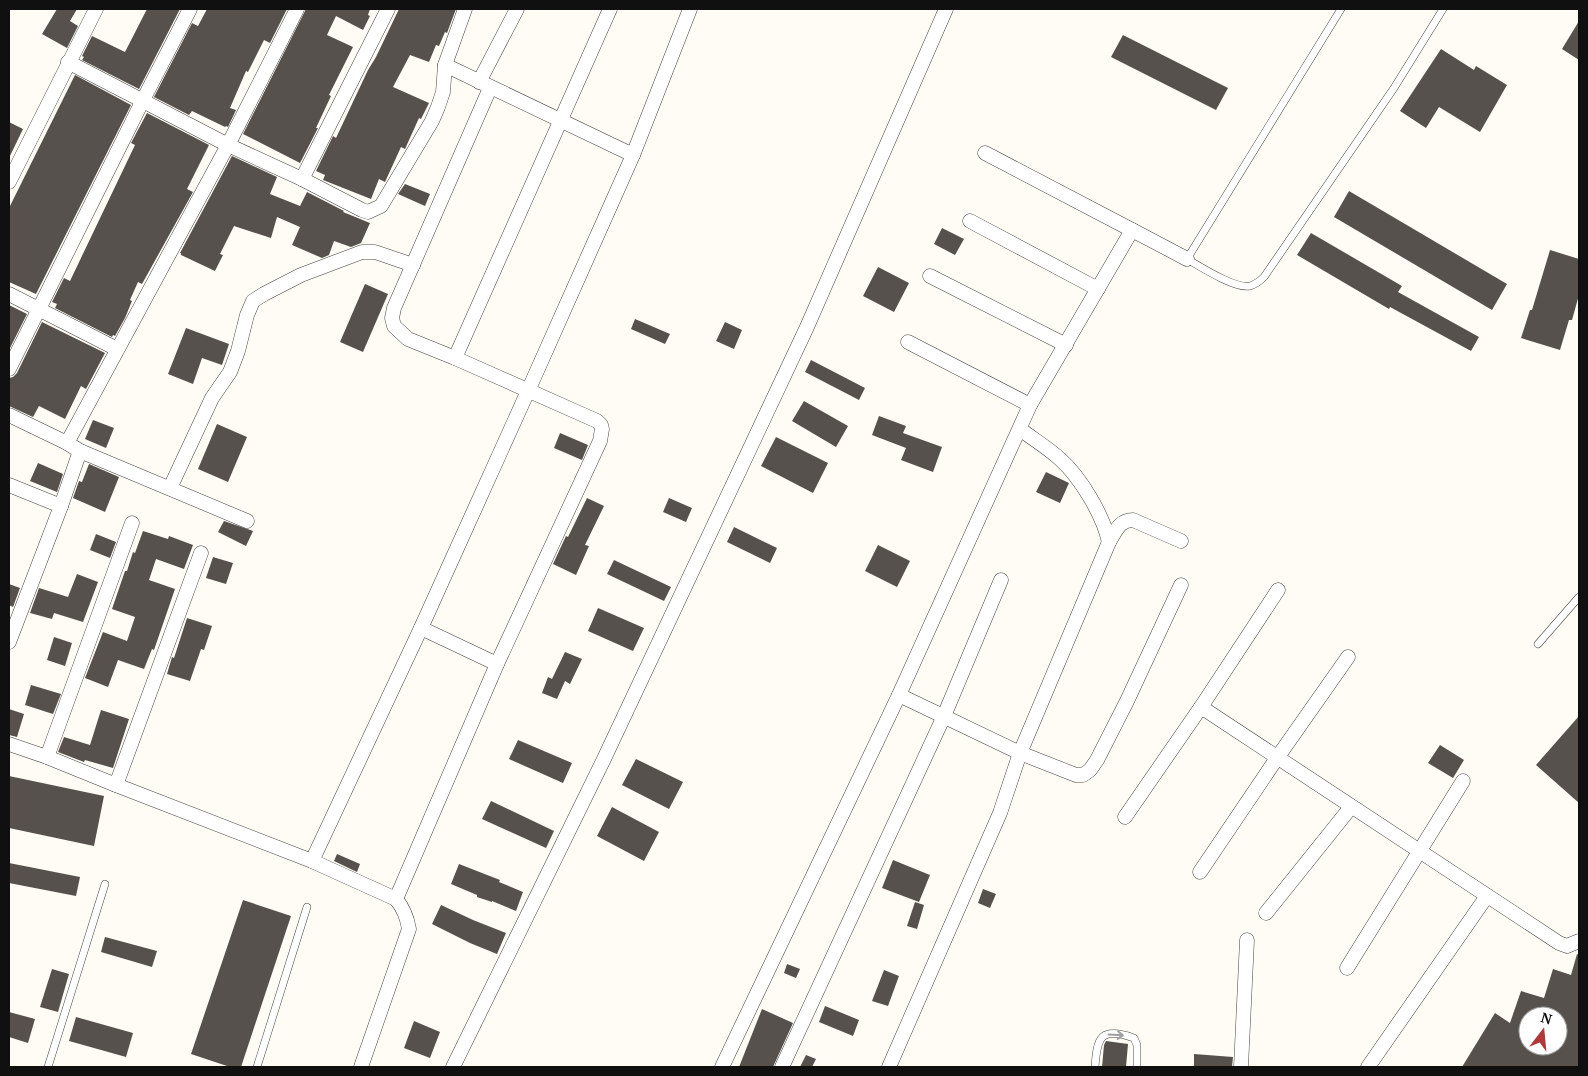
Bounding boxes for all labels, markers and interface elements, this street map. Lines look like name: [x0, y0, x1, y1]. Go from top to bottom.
north arrow: [1518, 1006, 1568, 1056]
text: N: [1539, 1007, 1555, 1029]
one-way arrow: [1108, 1030, 1124, 1040]

